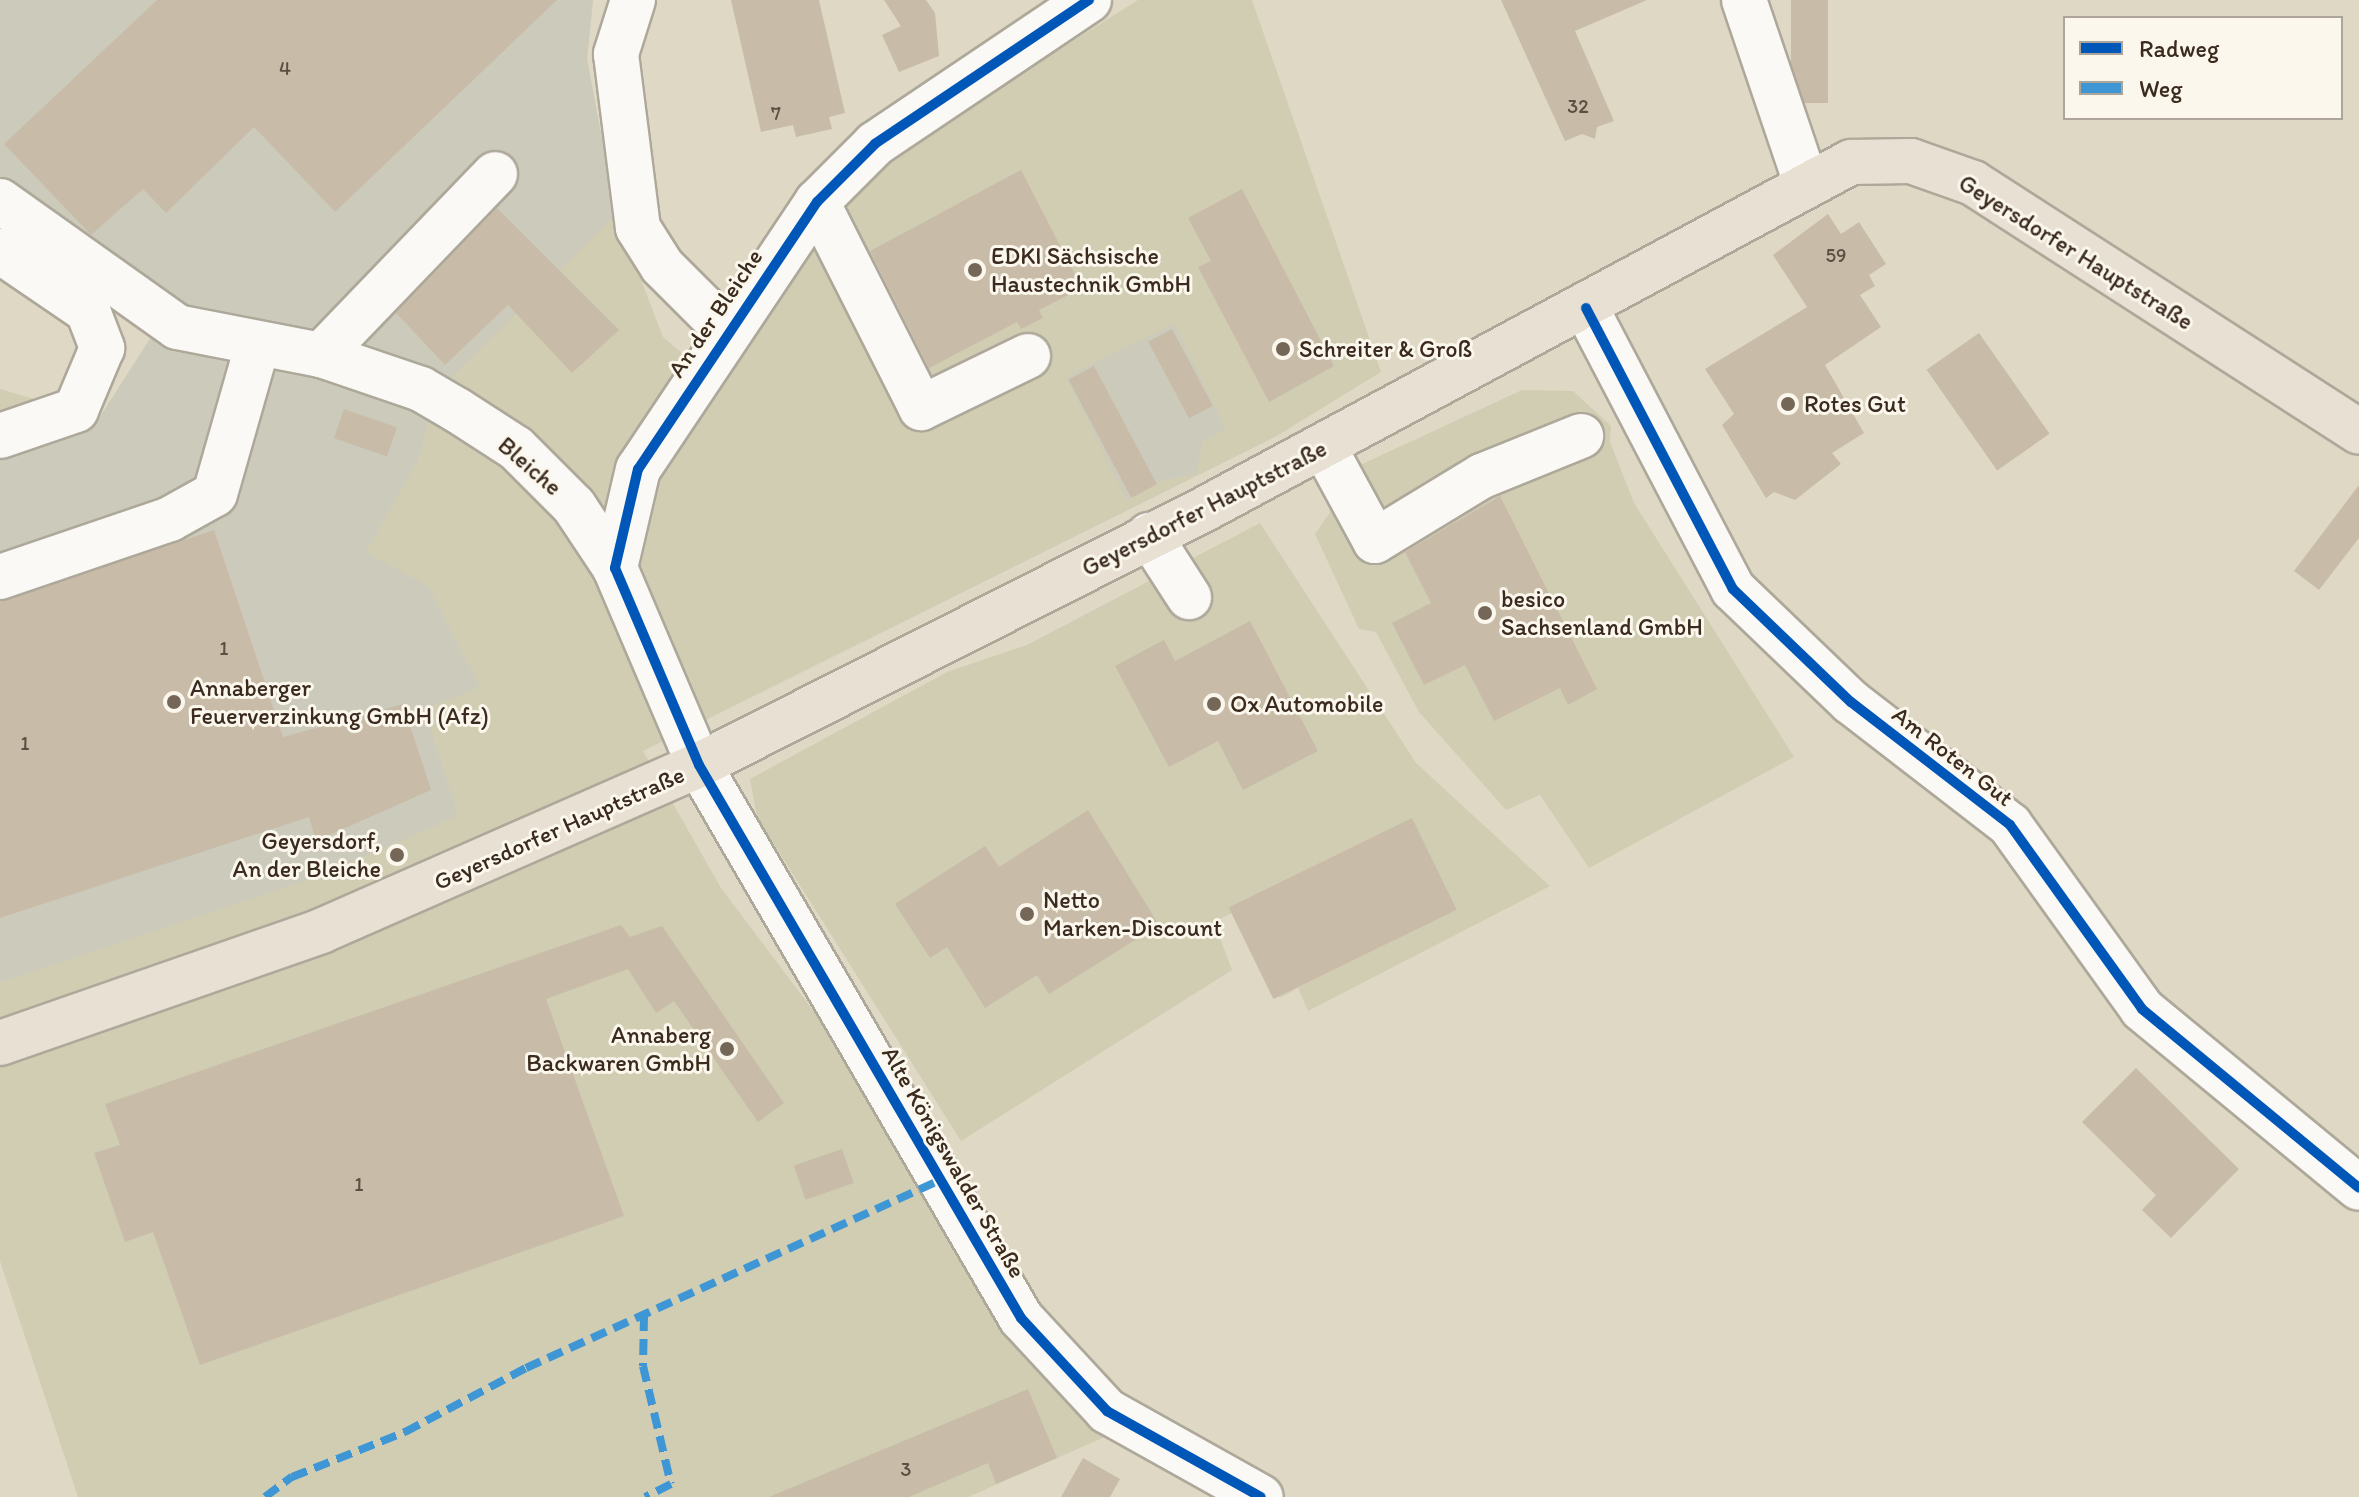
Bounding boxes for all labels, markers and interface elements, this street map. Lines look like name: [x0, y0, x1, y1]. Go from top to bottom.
legend: [2063, 16, 2343, 120]
text: Radweg: [2139, 34, 2219, 63]
house number: 4: [279, 56, 291, 80]
text: Weg: [2139, 74, 2182, 103]
house number: 32: [1567, 94, 1589, 118]
house number: 7: [771, 101, 781, 125]
street label: Geyersdorfer Hauptstraße: [1953, 168, 2199, 336]
place label: EDKI Sächsische Haustechnik GmbH: [991, 242, 1191, 298]
street label: An der Bleiche: [662, 243, 768, 383]
house number: 59: [1826, 243, 1846, 267]
marker: EDKI Sächsische Haustechnik GmbH: [966, 261, 984, 279]
place label: Schreiter & Groß: [1299, 335, 1472, 363]
marker: Schreiter & Groß: [1274, 340, 1292, 358]
place label: Rotes Gut: [1804, 390, 1906, 418]
marker: Rotes Gut: [1779, 395, 1797, 413]
street label: Bleiche: [492, 430, 568, 502]
street label: Geyersdorfer Hauptstraße: [1076, 433, 1332, 583]
place label: besico Sachsenland GmbH: [1501, 585, 1704, 641]
marker: besico Sachsenland GmbH: [1476, 604, 1494, 622]
house number: 1: [219, 636, 229, 660]
place label: Annaberger Feuerverzinkung GmbH (Afz): [190, 674, 489, 730]
place label: Ox Automobile: [1230, 690, 1382, 718]
marker: Annaberger Feuerverzinkung GmbH (Afz): [165, 693, 183, 711]
marker: Ox Automobile: [1205, 695, 1223, 713]
street label: Am Roten Gut: [1887, 700, 2019, 812]
house number: 1: [20, 731, 30, 755]
street label: Geyersdorfer Hauptstraße: [429, 760, 689, 896]
place label: Geyersdorf, An der Bleiche: [233, 827, 381, 883]
marker: Geyersdorf, An der Bleiche: [388, 846, 406, 864]
place label: Netto Marken-Discount: [1043, 886, 1222, 942]
marker: Netto Marken-Discount: [1018, 905, 1036, 923]
place label: Annaberg Backwaren GmbH: [526, 1021, 711, 1077]
marker: Annaberg Backwaren GmbH: [718, 1040, 736, 1058]
street label: Alte Königswalder Straße: [876, 1041, 1032, 1283]
house number: 1: [354, 1172, 364, 1196]
house number: 3: [901, 1457, 911, 1481]

